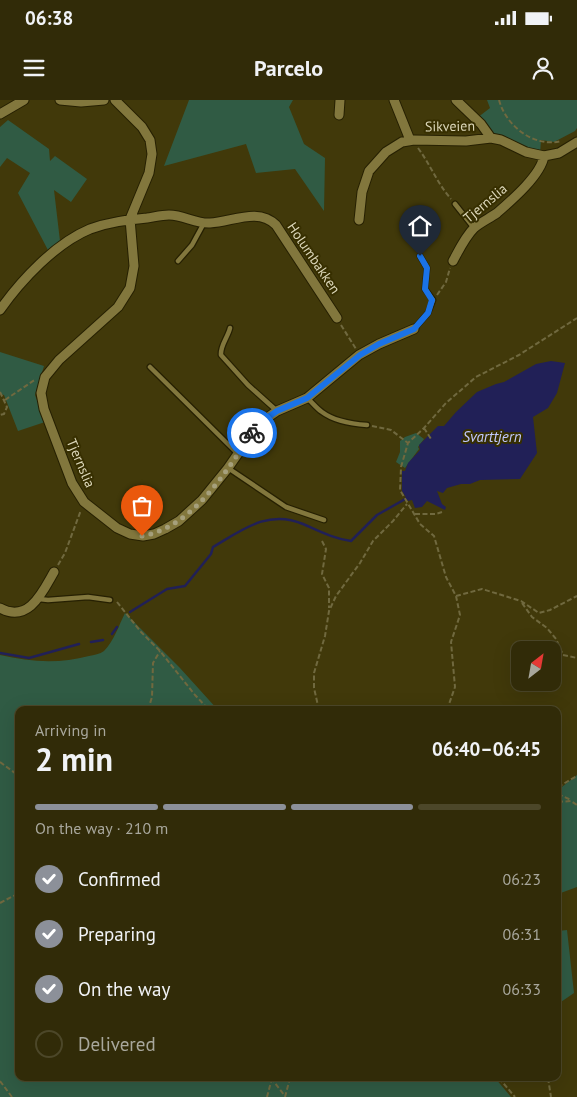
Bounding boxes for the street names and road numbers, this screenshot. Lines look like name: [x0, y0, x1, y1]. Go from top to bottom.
street label: Sikveien: [425, 117, 475, 135]
street label: Tjernslia: [459, 179, 511, 227]
street label: Holumbakken: [283, 219, 345, 297]
street label: Tjernslia: [63, 436, 99, 490]

